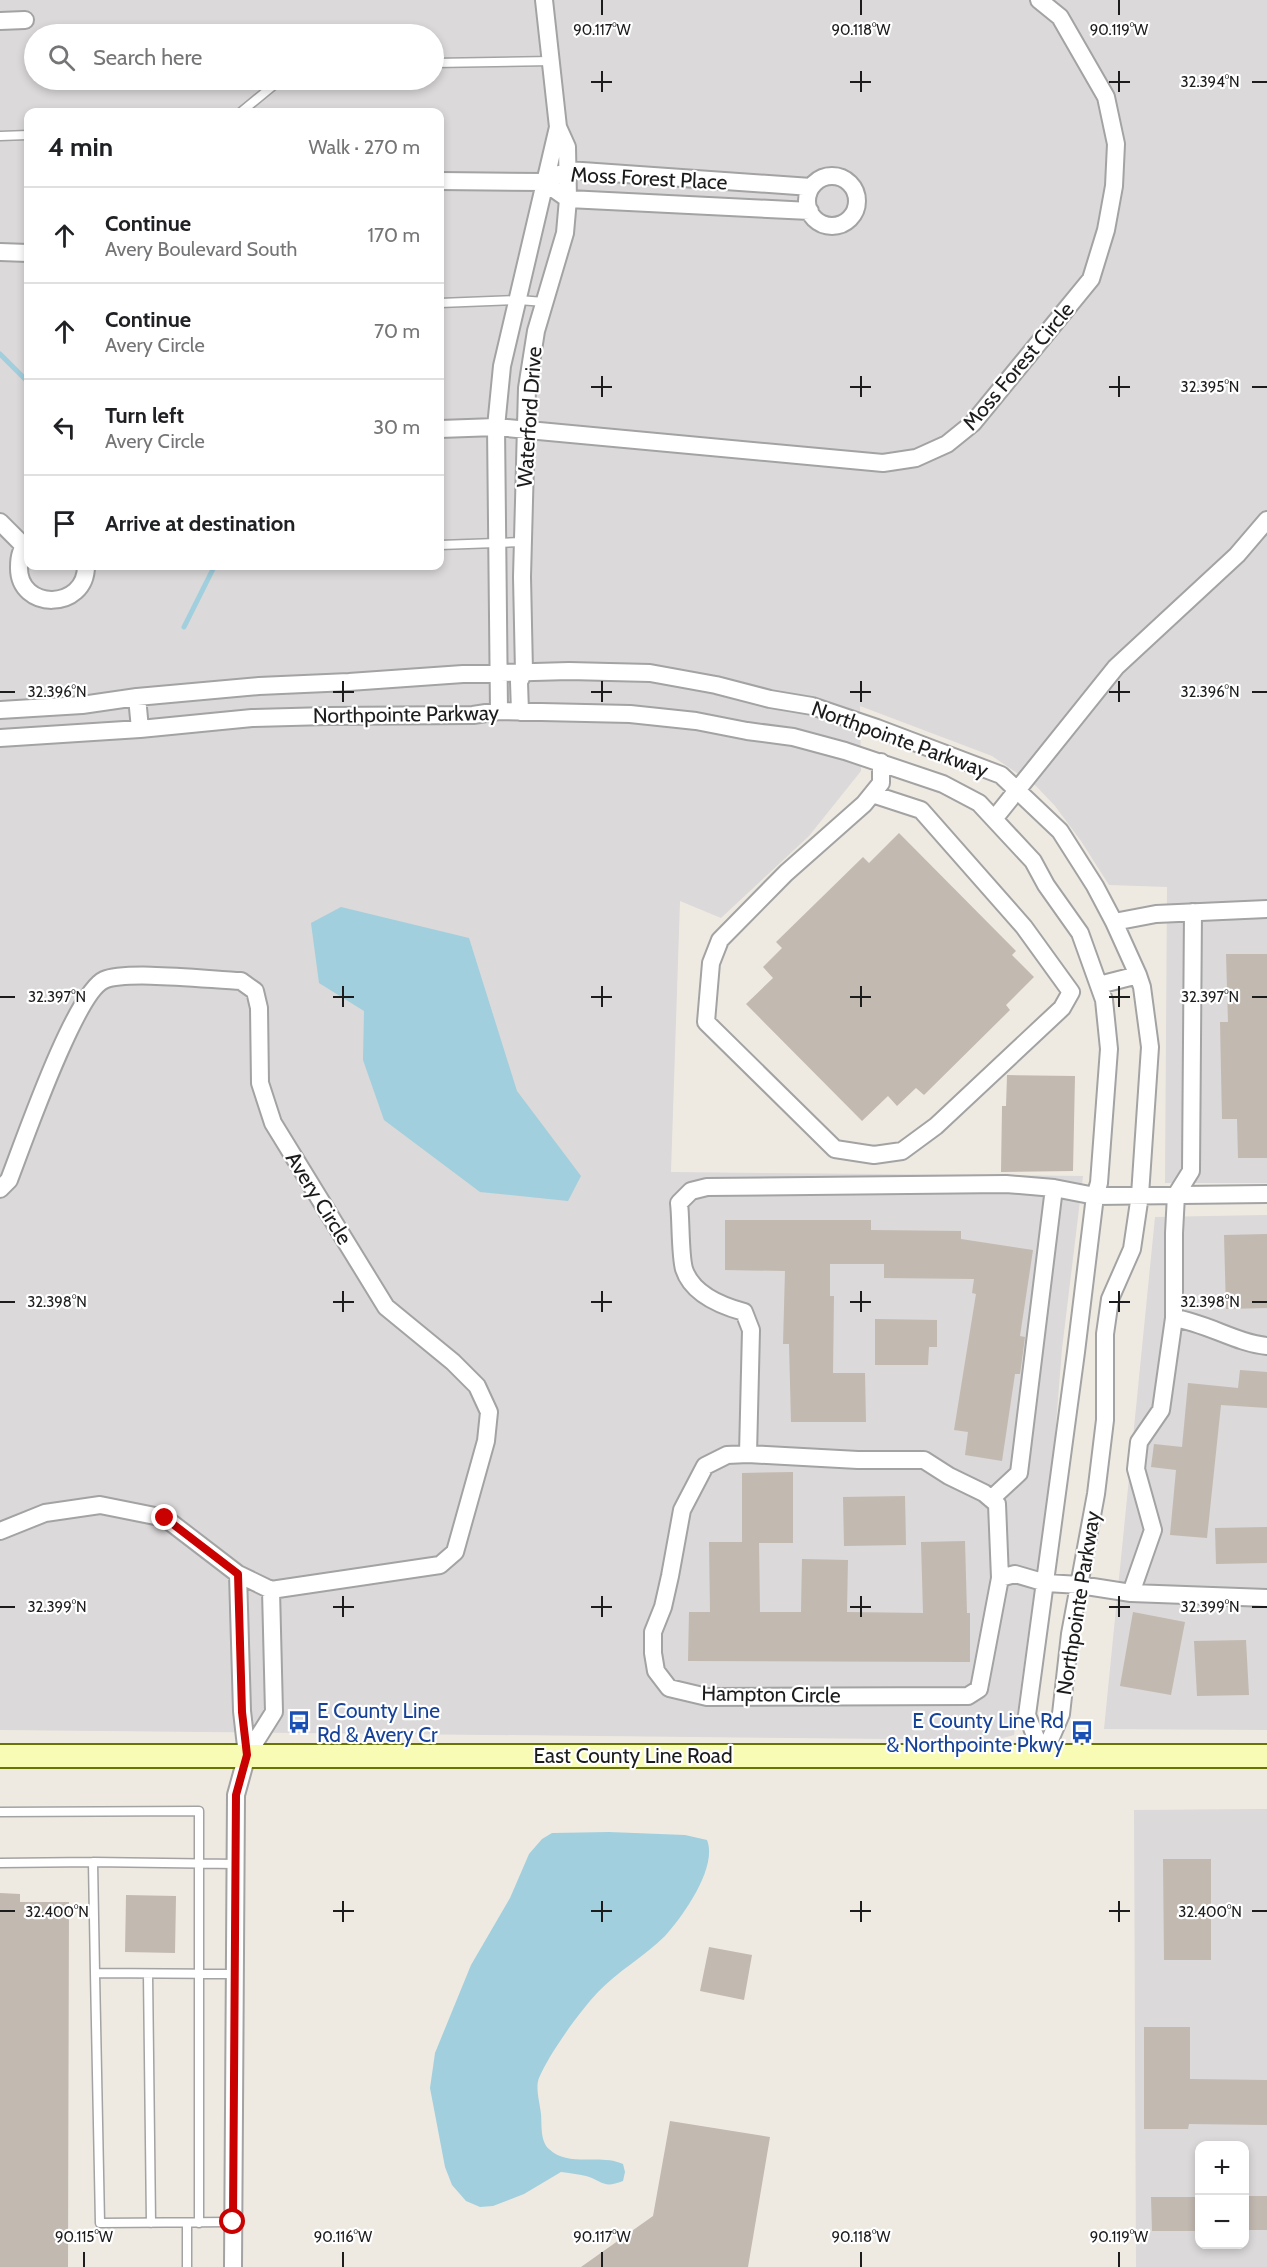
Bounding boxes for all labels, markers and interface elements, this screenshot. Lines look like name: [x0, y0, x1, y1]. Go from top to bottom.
text: 90.117°W: [573, 21, 632, 39]
text: 90.118°W: [831, 21, 891, 39]
text: 90.119°W: [1090, 21, 1149, 39]
search box: [24, 24, 444, 90]
icon: search: [45, 41, 78, 74]
text: Search here: [93, 44, 202, 71]
text: 32.394°N: [1180, 73, 1240, 91]
text: 4 min: [48, 131, 113, 163]
text: Walk · 270 m: [308, 135, 420, 159]
street label: Moss Forest Place: [570, 161, 728, 195]
text: Continue: [105, 210, 191, 237]
icon: ahead: [48, 219, 81, 252]
text: 170 m: [368, 223, 420, 247]
text: Avery Boulevard South: [105, 237, 297, 261]
street label: Moss Forest Circle: [957, 297, 1079, 435]
text: Continue: [105, 306, 191, 333]
icon: ahead: [48, 315, 81, 348]
text: 70 m: [374, 319, 420, 343]
text: Avery Circle: [105, 333, 205, 357]
street label: Waterford Drive: [512, 345, 546, 488]
text: 32.395°N: [1181, 378, 1239, 396]
text: Turn left: [105, 402, 184, 429]
icon: left: [48, 411, 81, 444]
text: 30 m: [373, 415, 420, 439]
text: Avery Circle: [105, 429, 205, 453]
icon: arrive: [48, 507, 81, 540]
text: Arrive at destination: [105, 510, 295, 537]
text: 32.396°N: [27, 683, 87, 701]
text: 32.396°N: [1180, 683, 1240, 701]
street label: Northpointe Parkway: [808, 695, 992, 783]
street label: Northpointe Parkway: [313, 700, 500, 728]
text: 32.397°N: [28, 988, 86, 1006]
text: 32.397°N: [1181, 988, 1239, 1006]
street label: Avery Circle: [281, 1147, 357, 1249]
text: 32.398°N: [27, 1293, 87, 1311]
text: 32.398°N: [1180, 1293, 1240, 1311]
route end: [151, 1504, 177, 1530]
street label: Northpointe Parkway: [1051, 1509, 1105, 1697]
text: 32.399°N: [27, 1598, 87, 1616]
text: 32.399°N: [1180, 1598, 1240, 1616]
street label: Hampton Circle: [701, 1680, 841, 1708]
place label: E County Line Rd & Avery Cr: [317, 1698, 440, 1747]
place label: E County Line Rd & Northpointe Pkwy: [886, 1708, 1064, 1757]
bus stop icon: E County Line Rd & Avery Cr: [286, 1709, 312, 1735]
bus stop icon: E County Line Rd & Northpointe Pkwy: [1069, 1719, 1095, 1745]
street label: East County Line Road: [533, 1743, 733, 1768]
text: 32.400°N: [25, 1903, 89, 1921]
text: 32.400°N: [1178, 1903, 1242, 1921]
map controls: [1195, 2141, 1249, 2249]
button: +: [1195, 2141, 1249, 2195]
button: −: [1195, 2195, 1249, 2249]
route start: [219, 2208, 245, 2234]
text: 90.115°W: [55, 2228, 114, 2246]
text: 90.116°W: [314, 2228, 373, 2246]
text: 90.117°W: [573, 2228, 632, 2246]
text: 90.118°W: [831, 2228, 891, 2246]
text: 90.119°W: [1090, 2228, 1149, 2246]

